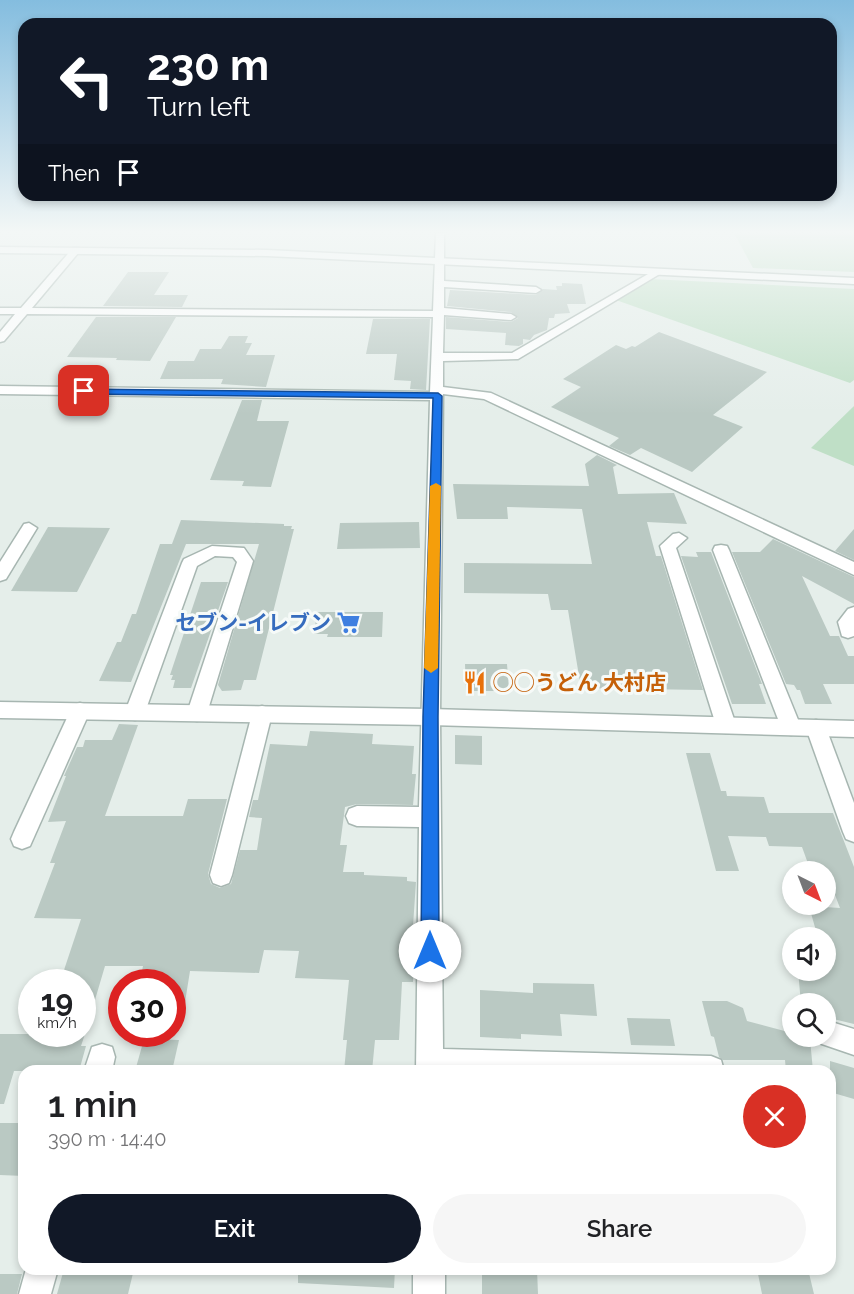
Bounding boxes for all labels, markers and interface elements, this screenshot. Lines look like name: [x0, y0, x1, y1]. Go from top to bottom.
text: 230 m: [147, 41, 269, 90]
icon: left: [48, 42, 126, 120]
text: Turn left: [147, 91, 250, 122]
icon: arrive: [112, 156, 145, 189]
text: Then: [48, 160, 100, 186]
pin: [58, 365, 109, 416]
icon: arrive: [67, 374, 100, 407]
place label: セブン-イレブン: [175, 610, 331, 635]
supermarket icon: セブン-イレブン: [336, 610, 362, 636]
restaurant icon: ◯◯うどん 大村店: [462, 670, 488, 696]
place label: ◯◯うどん 大村店: [493, 670, 666, 695]
north arrow: [782, 861, 836, 915]
map controls: [782, 861, 836, 1047]
position arrow: [398, 919, 462, 983]
button: sound: [782, 927, 836, 981]
speed limit sign: 30: [108, 969, 186, 1047]
text: 19: [41, 983, 73, 1018]
button: search: [782, 993, 836, 1047]
text: km/h: [37, 1014, 77, 1032]
text: 1 min: [48, 1083, 137, 1125]
button: close: [743, 1085, 806, 1148]
text: 390 m · 14:40: [48, 1127, 167, 1151]
button: Exit: [48, 1194, 421, 1263]
button: Share: [433, 1194, 806, 1263]

